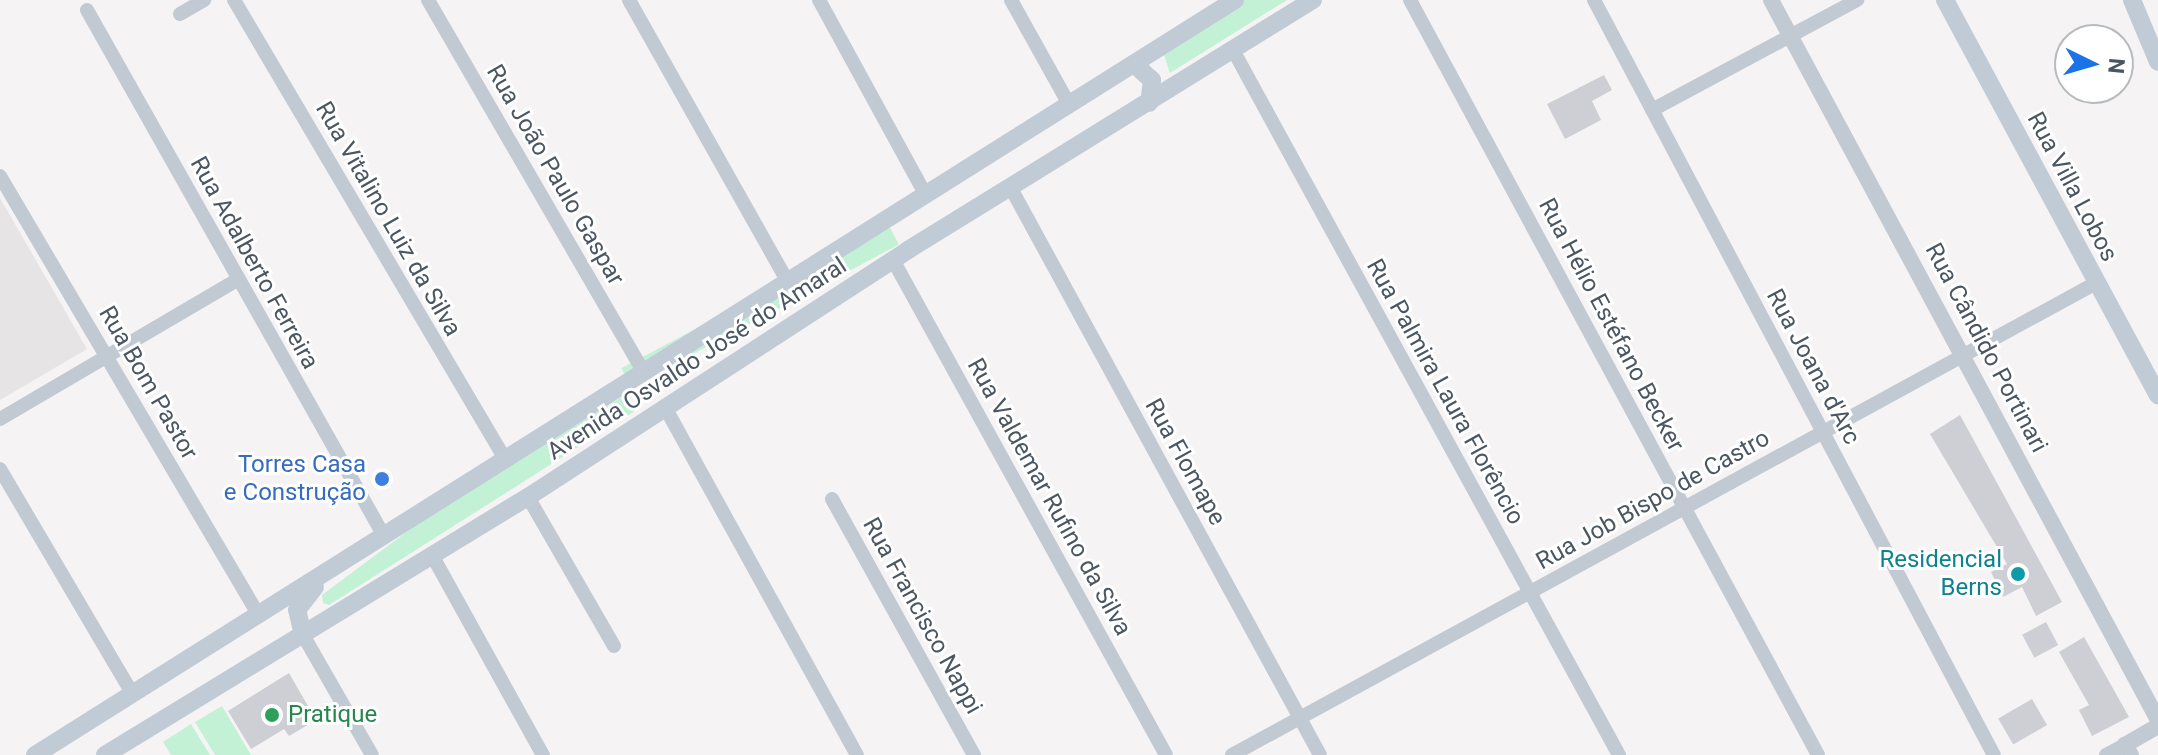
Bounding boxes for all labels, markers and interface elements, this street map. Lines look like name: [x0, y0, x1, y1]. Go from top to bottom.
north arrow: [2054, 24, 2134, 104]
text: N: [2103, 57, 2130, 75]
street label: Rua João Paulo Gaspar: [480, 60, 630, 290]
street label: Rua Vitalino Luiz da Silva: [309, 97, 467, 341]
street label: Rua Villa Lobos: [2021, 107, 2123, 267]
street label: Rua Adalberto Ferreira: [184, 152, 324, 374]
street label: Rua Hélio Estéfano Becker: [1532, 194, 1690, 456]
street label: Rua Cândido Portinari: [1919, 238, 2053, 458]
street label: Avenida Osvaldo José do Amaral: [542, 251, 852, 467]
street label: Rua Palmira Laura Florêncio: [1360, 254, 1530, 530]
street label: Rua Joana d'Arc: [1760, 284, 1866, 450]
street label: Rua Bom Pastor: [92, 301, 204, 465]
street label: Rua Valdemar Rufino da Silva: [961, 353, 1137, 641]
street label: Rua Flomape: [1138, 394, 1232, 530]
street label: Rua Job Bispo de Castro: [1531, 424, 1775, 576]
place label: Torres Casa e Construção: [224, 451, 366, 507]
marker: Torres Casa e Construção: [373, 470, 391, 488]
street label: Rua Francisco Nappi: [856, 513, 988, 719]
place label: Residencial Berns: [1879, 546, 2002, 602]
marker: Residencial Berns: [2009, 565, 2027, 583]
place label: Pratique: [288, 701, 377, 729]
marker: Pratique: [263, 706, 281, 724]

